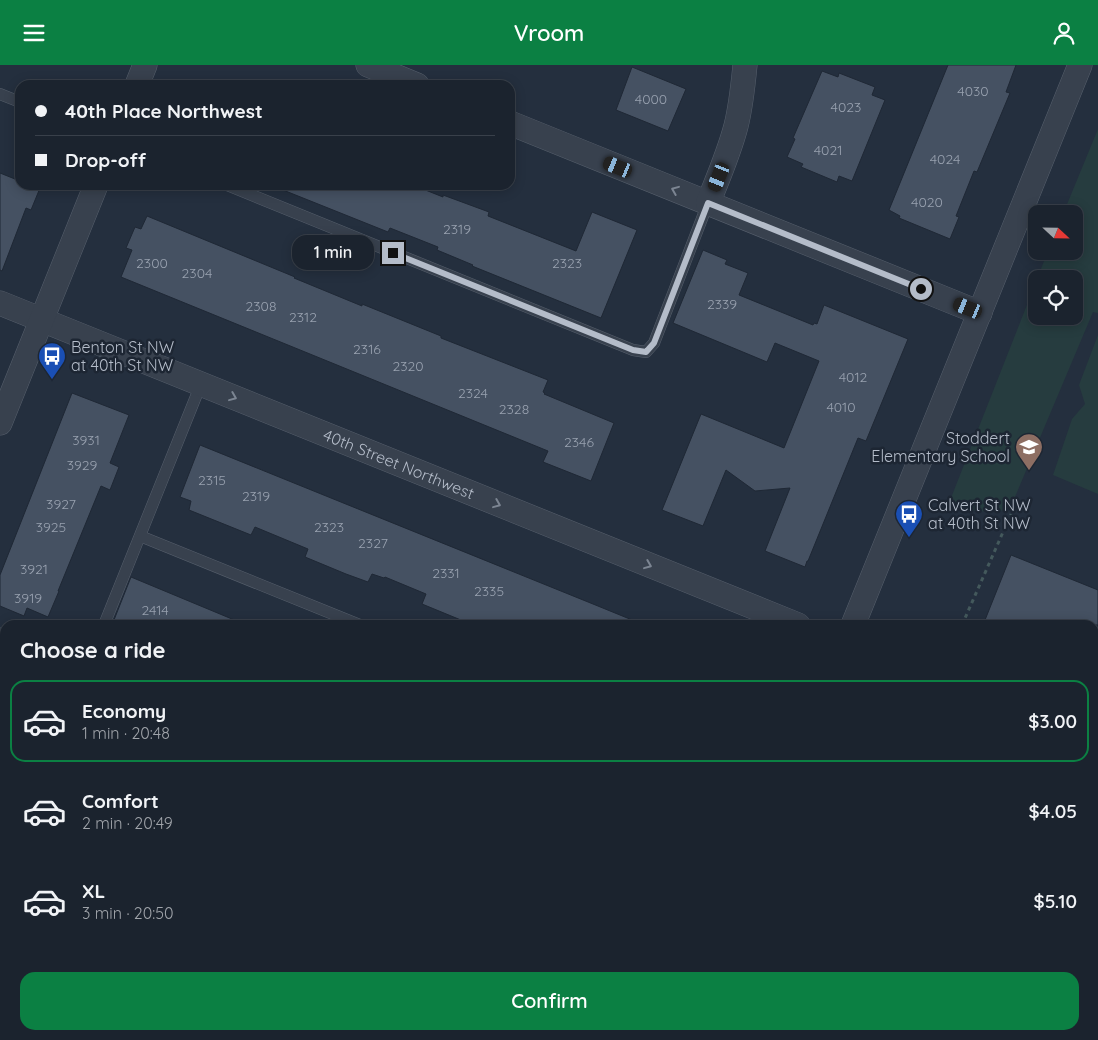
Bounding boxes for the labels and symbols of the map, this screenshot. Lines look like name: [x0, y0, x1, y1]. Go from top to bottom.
house number: 4030: [957, 82, 989, 100]
house number: 4000: [635, 90, 667, 108]
house number: 4023: [831, 98, 861, 116]
house number: 4021: [814, 141, 842, 159]
house number: 4024: [930, 150, 960, 168]
car: [601, 154, 634, 180]
car: [706, 160, 731, 194]
one-way arrow: [671, 185, 680, 196]
house number: 4020: [911, 193, 943, 211]
north arrow: [1028, 205, 1082, 260]
house number: 2319: [443, 220, 471, 238]
callout: 1 min: [293, 235, 376, 271]
route end: [382, 242, 404, 264]
house number: 2300: [136, 254, 168, 272]
house number: 2323: [552, 254, 582, 272]
house number: 2304: [182, 264, 212, 282]
route start: [910, 278, 932, 300]
house number: 2339: [707, 295, 737, 313]
car: [951, 295, 984, 321]
house number: 2308: [246, 297, 276, 315]
house number: 2312: [289, 308, 317, 326]
place label: Benton St NW at 40th St NW: [71, 337, 174, 375]
house number: 2316: [353, 340, 381, 358]
bus stop icon: Benton St NW at 40th St NW: [37, 341, 67, 380]
house number: 2320: [392, 357, 424, 375]
house number: 4012: [839, 368, 868, 386]
house number: 2324: [458, 384, 488, 402]
one-way arrow: [228, 391, 237, 401]
house number: 4010: [826, 398, 856, 416]
house number: 2328: [499, 400, 529, 418]
street label: 40th Street Northwest: [320, 424, 477, 503]
place label: Stoddert Elementary School: [871, 428, 1010, 466]
house number: 3931: [72, 431, 100, 449]
school or university icon: Stoddert Elementary School: [1014, 432, 1044, 471]
house number: 2346: [564, 433, 594, 451]
house number: 3929: [67, 456, 98, 474]
house number: 2315: [198, 471, 226, 489]
house number: 2319: [242, 487, 270, 505]
house number: 3927: [46, 495, 76, 513]
place label: Calvert St NW at 40th St NW: [928, 495, 1031, 533]
one-way arrow: [492, 497, 501, 508]
bus stop icon: Calvert St NW at 40th St NW: [894, 499, 924, 538]
house number: 3925: [36, 518, 66, 536]
house number: 2323: [314, 518, 344, 536]
house number: 2327: [358, 534, 388, 552]
one-way arrow: [643, 558, 652, 569]
house number: 3921: [20, 560, 48, 578]
house number: 2331: [432, 564, 460, 582]
house number: 2335: [474, 582, 504, 600]
house number: 3919: [14, 589, 42, 607]
house number: 2414: [141, 601, 169, 619]

